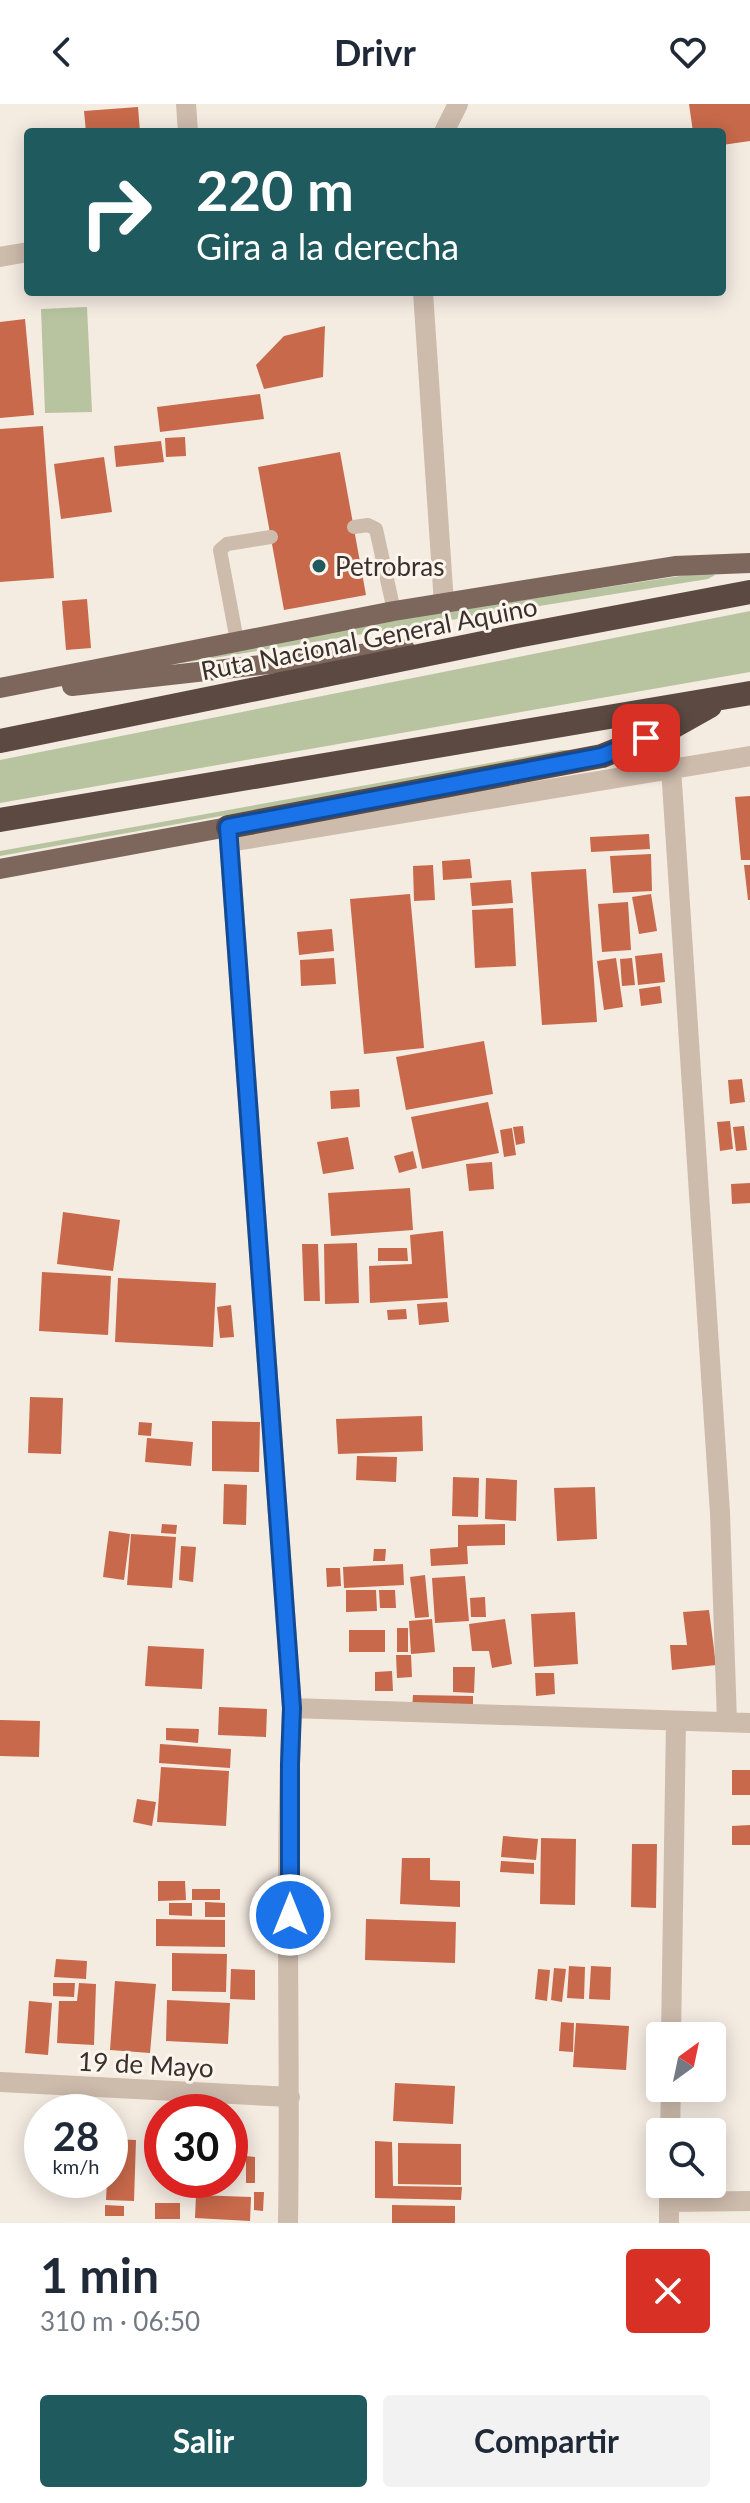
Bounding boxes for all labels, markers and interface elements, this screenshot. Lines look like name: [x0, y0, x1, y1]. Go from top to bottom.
icon: back: [40, 30, 84, 74]
text: Drivr: [334, 30, 416, 74]
icon: heart: [666, 30, 710, 74]
text: 220 m: [196, 156, 354, 223]
icon: right: [64, 160, 168, 264]
text: Gira a la derecha: [196, 224, 459, 268]
place label: Petrobras: [335, 550, 445, 582]
marker: Petrobras: [310, 557, 328, 575]
street label: Ruta Nacional General Aquino: [198, 590, 540, 686]
pin: [612, 704, 680, 772]
icon: arrive: [624, 716, 668, 760]
position arrow: [248, 1873, 332, 1957]
north arrow: [646, 2022, 726, 2102]
map controls: [646, 2022, 726, 2198]
street label: 19 de Mayo: [77, 2044, 215, 2084]
speed limit sign: 30: [144, 2094, 248, 2198]
text: 28: [53, 2112, 99, 2160]
button: search: [646, 2118, 726, 2198]
text: km/h: [53, 2154, 99, 2178]
text: 1 min: [40, 2246, 159, 2303]
button: close: [626, 2249, 710, 2333]
text: 310 m · 06:50: [40, 2305, 200, 2337]
button: Salir: [40, 2395, 367, 2487]
button: Compartir: [383, 2395, 710, 2487]

